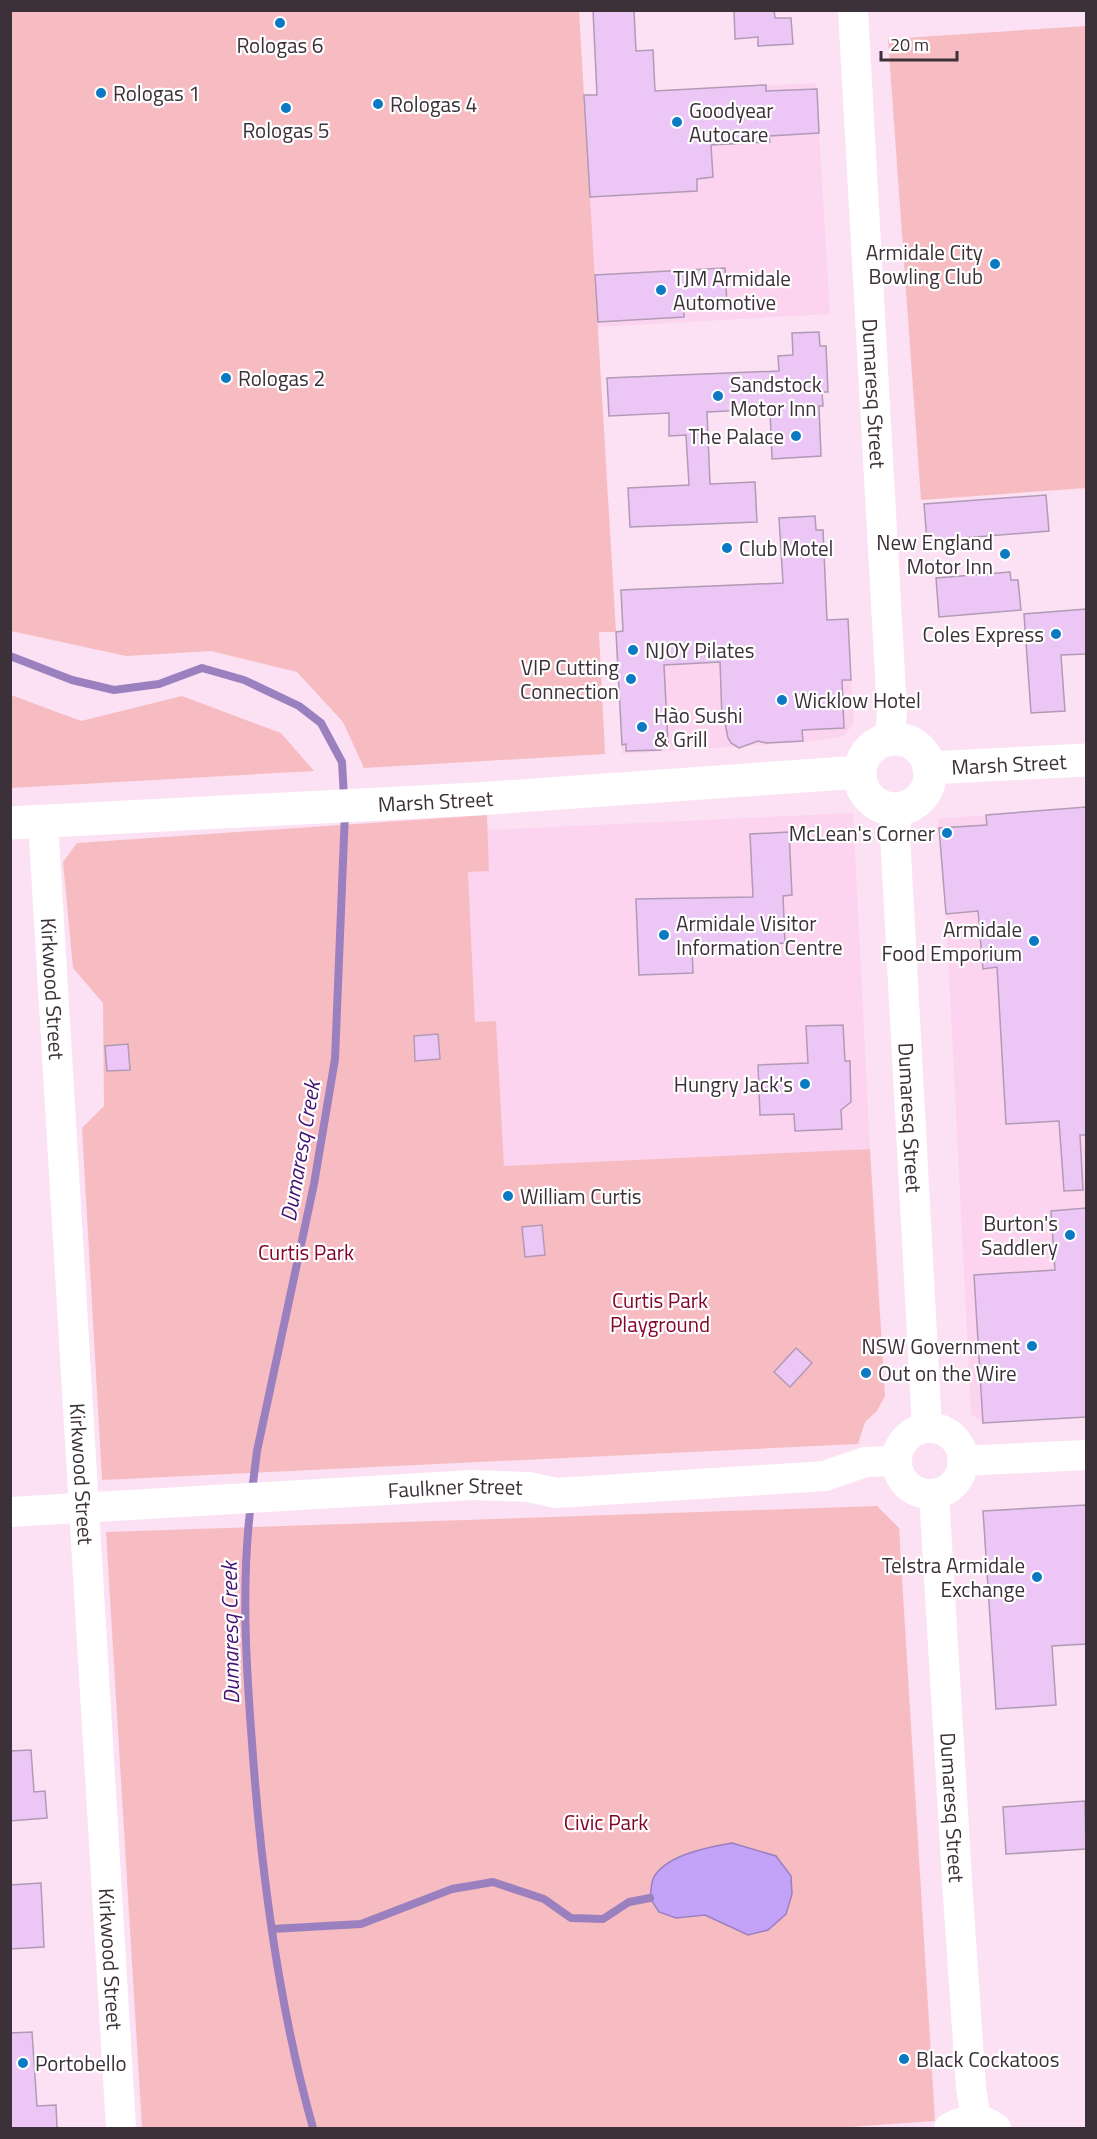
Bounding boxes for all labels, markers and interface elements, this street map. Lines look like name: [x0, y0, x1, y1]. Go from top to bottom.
marker: Rologas 6: [273, 16, 287, 30]
scale bar: [881, 24, 958, 62]
place label: Rologas 6: [236, 29, 324, 61]
text: 20 m: [890, 31, 929, 58]
place label: Rologas 1: [113, 77, 200, 109]
marker: Rologas 1: [94, 86, 108, 100]
place label: Rologas 4: [390, 88, 477, 120]
place label: Goodyear Autocare: [689, 94, 774, 150]
marker: Rologas 4: [371, 97, 385, 111]
marker: Rologas 5: [279, 101, 293, 115]
place label: Rologas 5: [242, 114, 330, 146]
marker: Goodyear Autocare: [670, 115, 684, 129]
place label: Armidale City Bowling Club: [866, 236, 983, 292]
marker: Armidale City Bowling Club: [988, 257, 1002, 271]
place label: TJM Armidale Automotive: [673, 262, 791, 318]
marker: TJM Armidale Automotive: [654, 283, 668, 297]
street label: Dumaresq Street: [854, 318, 895, 470]
place label: Rologas 2: [238, 362, 325, 394]
place label: Sandstock Motor Inn: [730, 368, 822, 424]
marker: Rologas 2: [219, 371, 233, 385]
marker: Sandstock Motor Inn: [711, 389, 725, 403]
place label: The Palace: [689, 420, 784, 452]
marker: The Palace: [789, 429, 803, 443]
place label: New England Motor Inn: [876, 526, 993, 582]
place label: Club Motel: [739, 532, 833, 564]
marker: Club Motel: [720, 541, 734, 555]
marker: New England Motor Inn: [998, 547, 1012, 561]
place label: Coles Express: [922, 618, 1044, 650]
marker: Coles Express: [1049, 627, 1063, 641]
place label: NJOY Pilates: [645, 634, 755, 666]
marker: NJOY Pilates: [626, 643, 640, 657]
place label: VIP Cutting Connection: [520, 651, 619, 707]
marker: VIP Cutting Connection: [624, 672, 638, 686]
place label: Wicklow Hotel: [794, 684, 921, 716]
marker: Wicklow Hotel: [775, 693, 789, 707]
place label: Hào Sushi & Grill: [654, 699, 743, 755]
marker: Hào Sushi & Grill: [635, 720, 649, 734]
street label: Marsh Street: [951, 745, 1068, 783]
street label: Marsh Street: [377, 782, 495, 820]
place label: McLean's Corner: [789, 817, 935, 849]
marker: McLean's Corner: [940, 826, 954, 840]
place label: Armidale Visitor Information Centre: [676, 907, 843, 963]
place label: Armidale Food Emporium: [882, 913, 1022, 969]
street label: Kirkwood Street: [33, 917, 73, 1061]
marker: Armidale Visitor Information Centre: [657, 928, 671, 942]
marker: Armidale Food Emporium: [1027, 934, 1041, 948]
street label: Dumaresq Street: [890, 1042, 930, 1194]
place label: Hungry Jack's: [674, 1068, 793, 1100]
water label: Dumaresq Creek: [271, 1076, 329, 1224]
marker: Hungry Jack's: [798, 1077, 812, 1091]
place label: William Curtis: [520, 1180, 642, 1212]
marker: William Curtis: [501, 1189, 515, 1203]
place label: Burton's Saddlery: [981, 1207, 1058, 1263]
marker: Burton's Saddlery: [1063, 1228, 1077, 1242]
park label: Curtis Park: [258, 1236, 354, 1268]
park label: Curtis Park Playground: [610, 1284, 710, 1340]
place label: NSW Government: [862, 1330, 1021, 1362]
marker: NSW Government: [1025, 1339, 1039, 1353]
place label: Out on the Wire: [878, 1357, 1017, 1389]
marker: Out on the Wire: [859, 1366, 873, 1380]
street label: Kirkwood Street: [62, 1402, 102, 1546]
street label: Faulkner Street: [387, 1469, 524, 1506]
place label: Telstra Armidale Exchange: [882, 1549, 1025, 1605]
water label: Dumaresq Creek: [212, 1559, 248, 1704]
marker: Telstra Armidale Exchange: [1030, 1570, 1044, 1584]
street label: Dumaresq Street: [932, 1732, 973, 1884]
park label: Civic Park: [564, 1806, 648, 1838]
street label: Kirkwood Street: [91, 1887, 131, 2031]
place label: Black Cockatoos: [916, 2043, 1059, 2075]
place label: Portobello: [35, 2047, 127, 2079]
marker: Black Cockatoos: [897, 2052, 911, 2066]
marker: Portobello: [16, 2056, 30, 2070]

